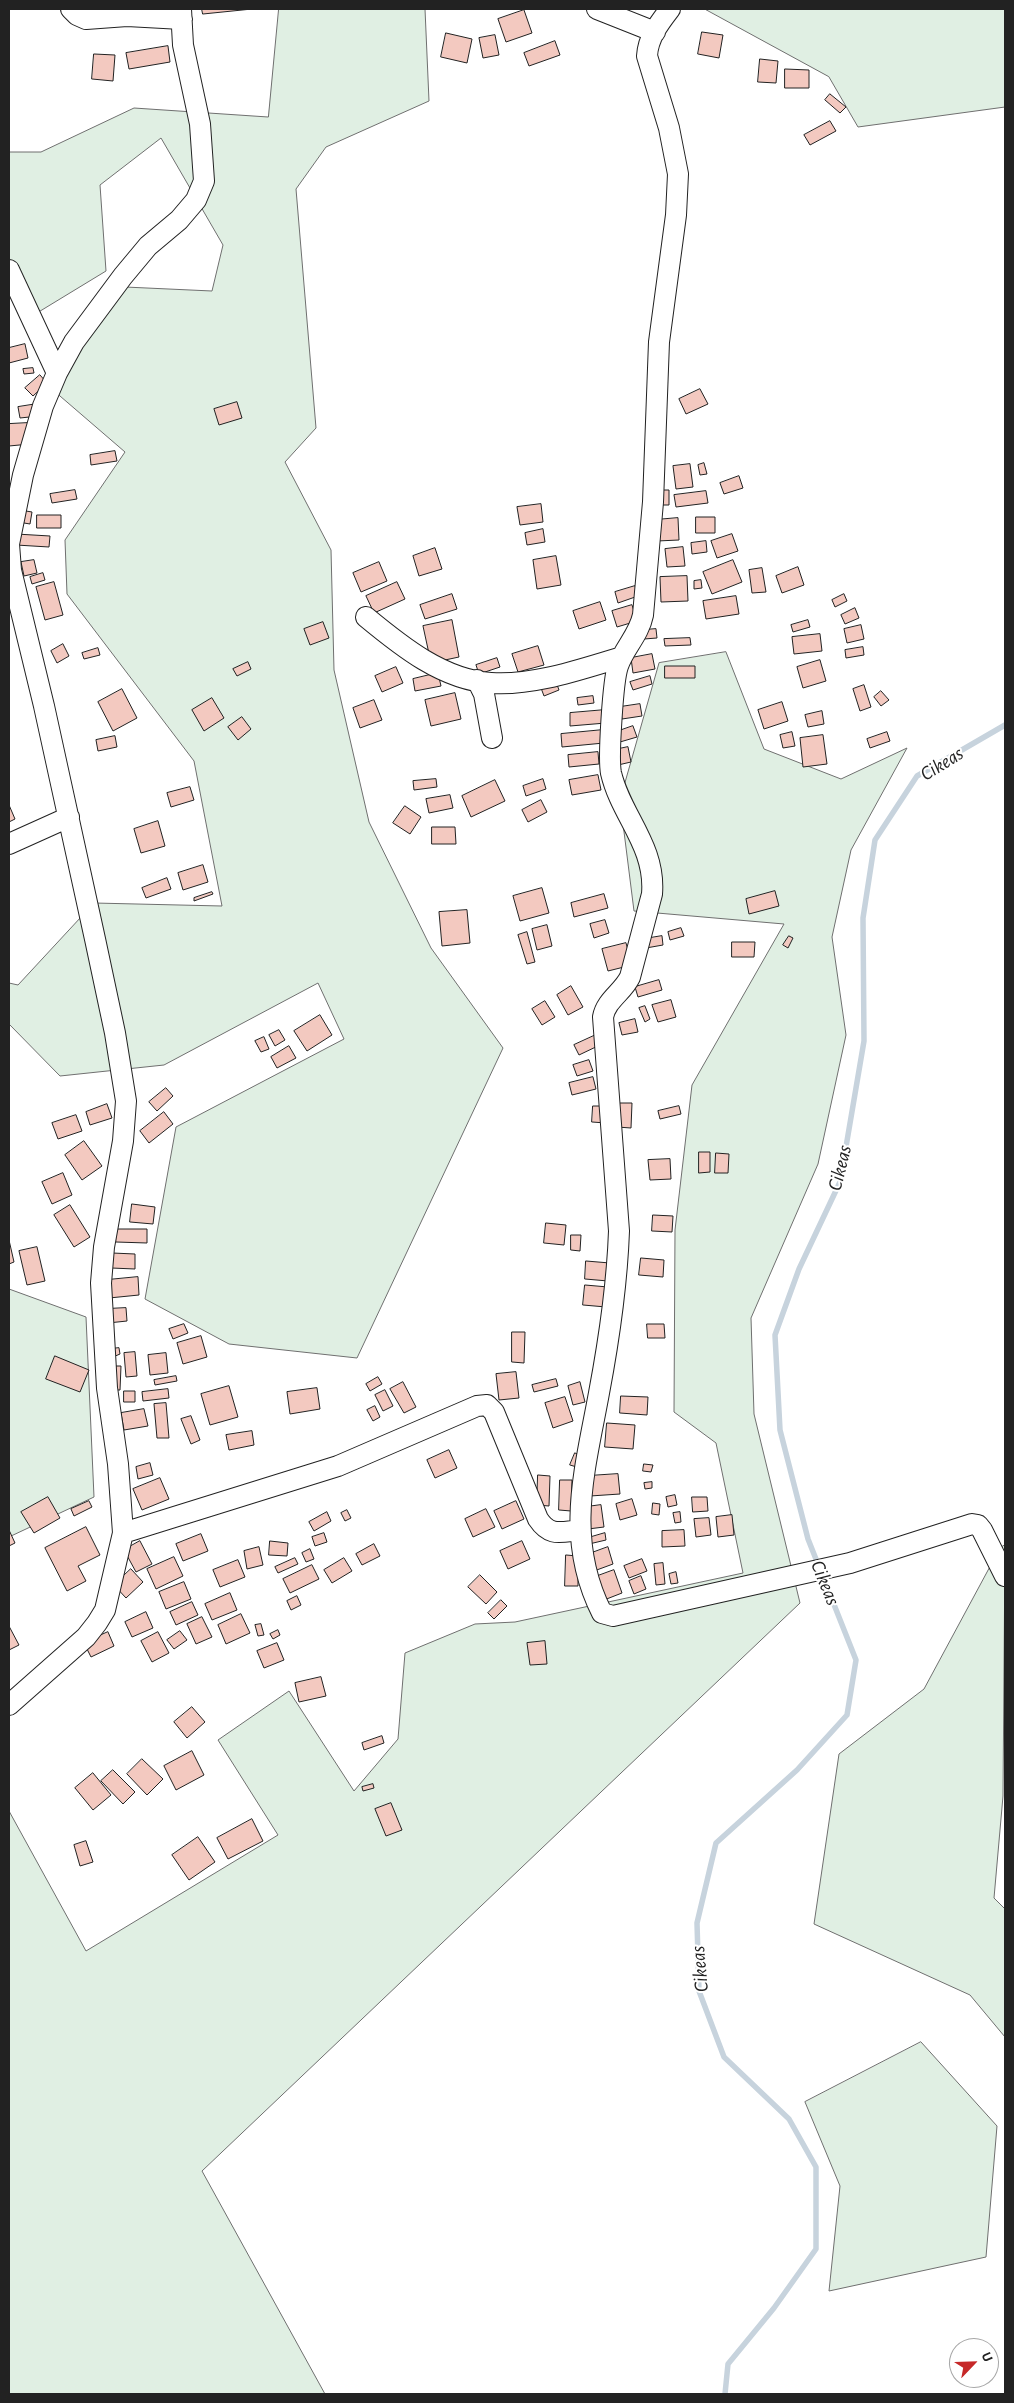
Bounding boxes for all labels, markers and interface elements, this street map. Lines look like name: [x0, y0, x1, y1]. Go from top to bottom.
water label: Cikeas: [916, 742, 968, 786]
water label: Cikeas: [823, 1143, 857, 1193]
water label: Cikeas: [805, 1557, 845, 1609]
water label: Cikeas: [686, 1945, 714, 1993]
north arrow: [949, 2338, 999, 2388]
text: U: [979, 2350, 995, 2364]

